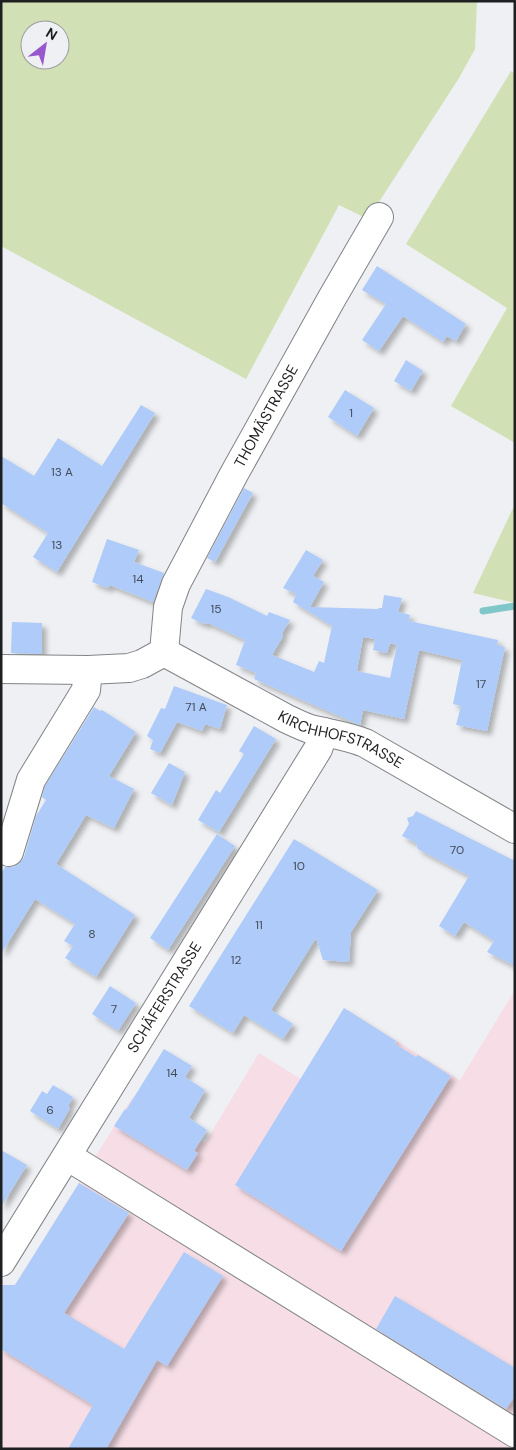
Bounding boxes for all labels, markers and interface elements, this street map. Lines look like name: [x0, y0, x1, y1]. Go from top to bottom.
north arrow: [20, 20, 70, 70]
text: N: [43, 24, 61, 44]
street label: THOMÄSTRASSE: [230, 361, 303, 471]
house number: 1: [349, 405, 353, 421]
house number: 13 A: [51, 464, 73, 480]
house number: 13: [52, 537, 62, 553]
house number: 14: [132, 571, 144, 587]
house number: 15: [210, 601, 222, 617]
house number: 17: [476, 676, 486, 692]
house number: 71 A: [185, 699, 207, 715]
street label: KIRCHHOFSTRASSE: [274, 706, 407, 773]
house number: 70: [450, 842, 464, 858]
house number: 10: [293, 858, 305, 874]
house number: 11: [255, 917, 263, 933]
house number: 8: [88, 926, 96, 942]
street label: SCHÄFERSTRASSE: [123, 938, 206, 1057]
house number: 12: [231, 952, 241, 968]
house number: 7: [111, 1001, 117, 1017]
house number: 14: [166, 1065, 178, 1081]
house number: 6: [46, 1102, 54, 1118]

